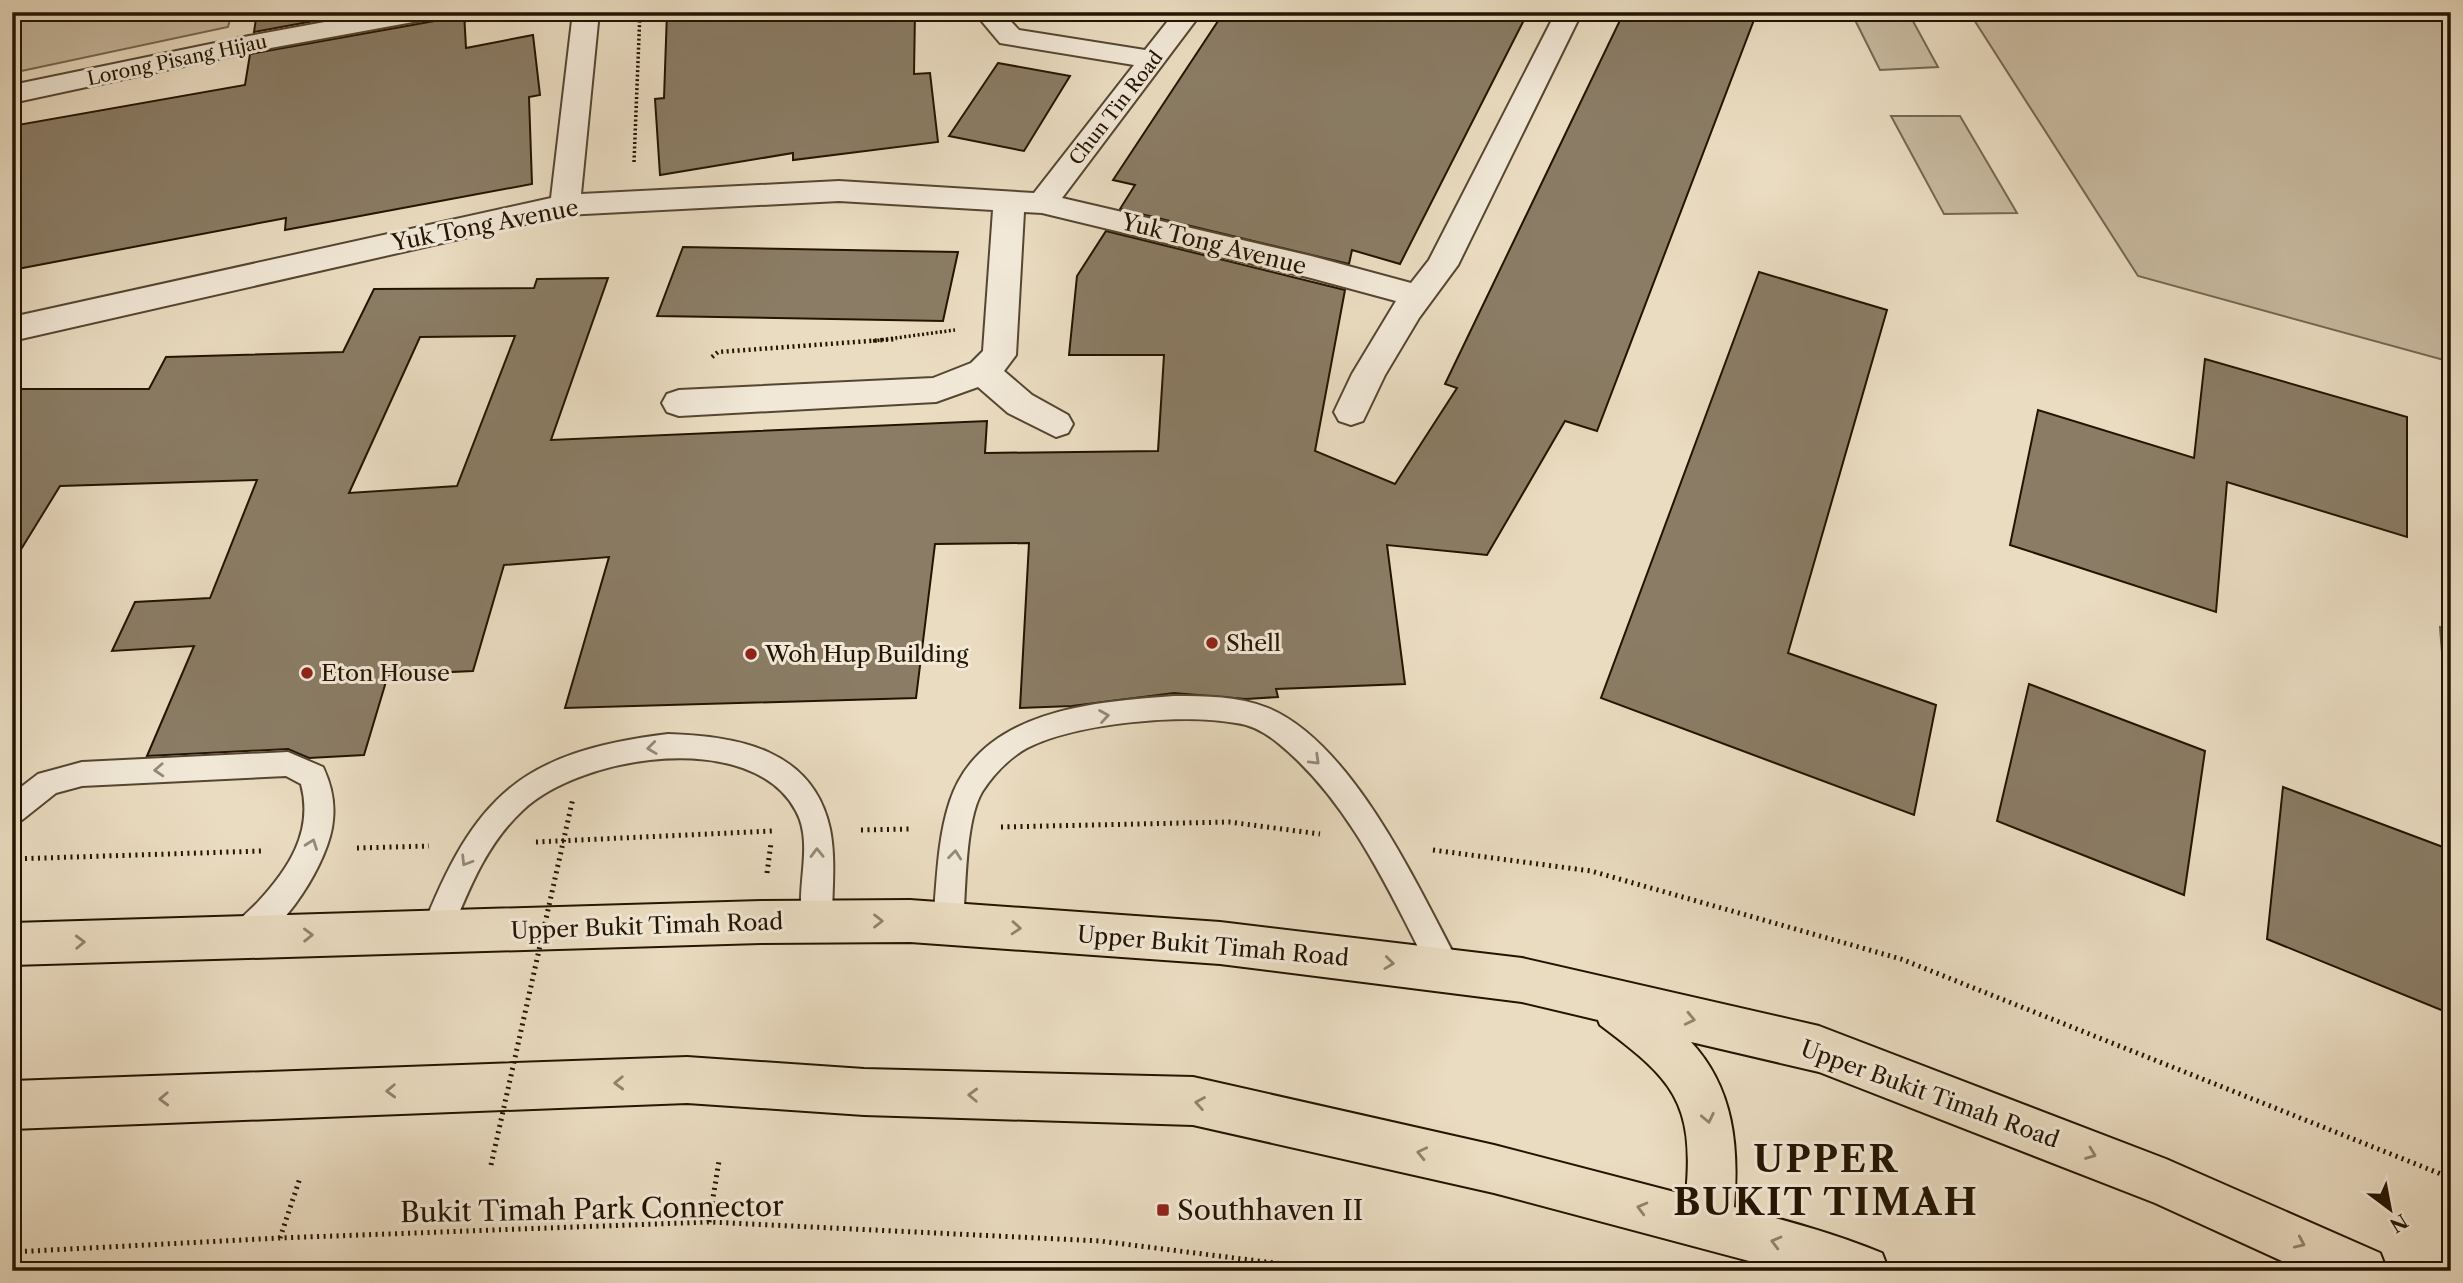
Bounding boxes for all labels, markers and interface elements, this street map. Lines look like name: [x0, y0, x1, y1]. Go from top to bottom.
street label: Lorong Pisang Hijau: [85, 30, 269, 90]
street label: Chun Tin Road: [1064, 46, 1168, 170]
street label: Yuk Tong Avenue: [388, 193, 581, 257]
street label: Yuk Tong Avenue: [1118, 207, 1309, 281]
place label: Shell: [1226, 629, 1281, 657]
marker: Shell: [1204, 635, 1220, 651]
place label: Woh Hup Building: [764, 640, 969, 668]
marker: Woh Hup Building: [743, 646, 759, 662]
place label: Eton House: [321, 659, 450, 687]
marker: Eton House: [299, 665, 315, 681]
one-way arrow: [1098, 709, 1109, 724]
one-way arrow: [646, 740, 657, 755]
one-way arrow: [1307, 751, 1320, 764]
one-way arrow: [153, 763, 164, 778]
one-way arrow: [304, 838, 318, 850]
one-way arrow: [809, 847, 825, 858]
one-way arrow: [948, 849, 963, 861]
one-way arrow: [461, 853, 474, 866]
street label: Upper Bukit Timah Road: [510, 907, 784, 945]
one-way arrow: [873, 913, 884, 929]
one-way arrow: [1011, 920, 1022, 935]
street label: Upper Bukit Timah Road: [1076, 920, 1350, 972]
one-way arrow: [303, 927, 314, 943]
one-way arrow: [75, 934, 86, 949]
one-way arrow: [1384, 955, 1395, 970]
one-way arrow: [1684, 1011, 1696, 1025]
street label: Upper Bukit Timah Road: [1797, 1034, 2063, 1154]
one-way arrow: [613, 1075, 624, 1090]
one-way arrow: [385, 1083, 396, 1098]
one-way arrow: [967, 1087, 978, 1102]
one-way arrow: [158, 1092, 169, 1107]
one-way arrow: [1194, 1096, 1206, 1111]
one-way arrow: [1699, 1112, 1714, 1124]
district label: UPPER BUKIT TIMAH: [1673, 1136, 1979, 1225]
one-way arrow: [2084, 1145, 2096, 1159]
one-way arrow: [1416, 1146, 1428, 1161]
north arrow: [2354, 1174, 2424, 1244]
street label: Bukit Timah Park Connector: [400, 1189, 784, 1229]
place label: Southhaven II: [1177, 1193, 1363, 1227]
marker: Southhaven II: [1155, 1202, 1171, 1218]
one-way arrow: [1636, 1202, 1648, 1216]
text: N: [2386, 1209, 2412, 1237]
one-way arrow: [2293, 1235, 2305, 1249]
one-way arrow: [1770, 1236, 1782, 1250]

